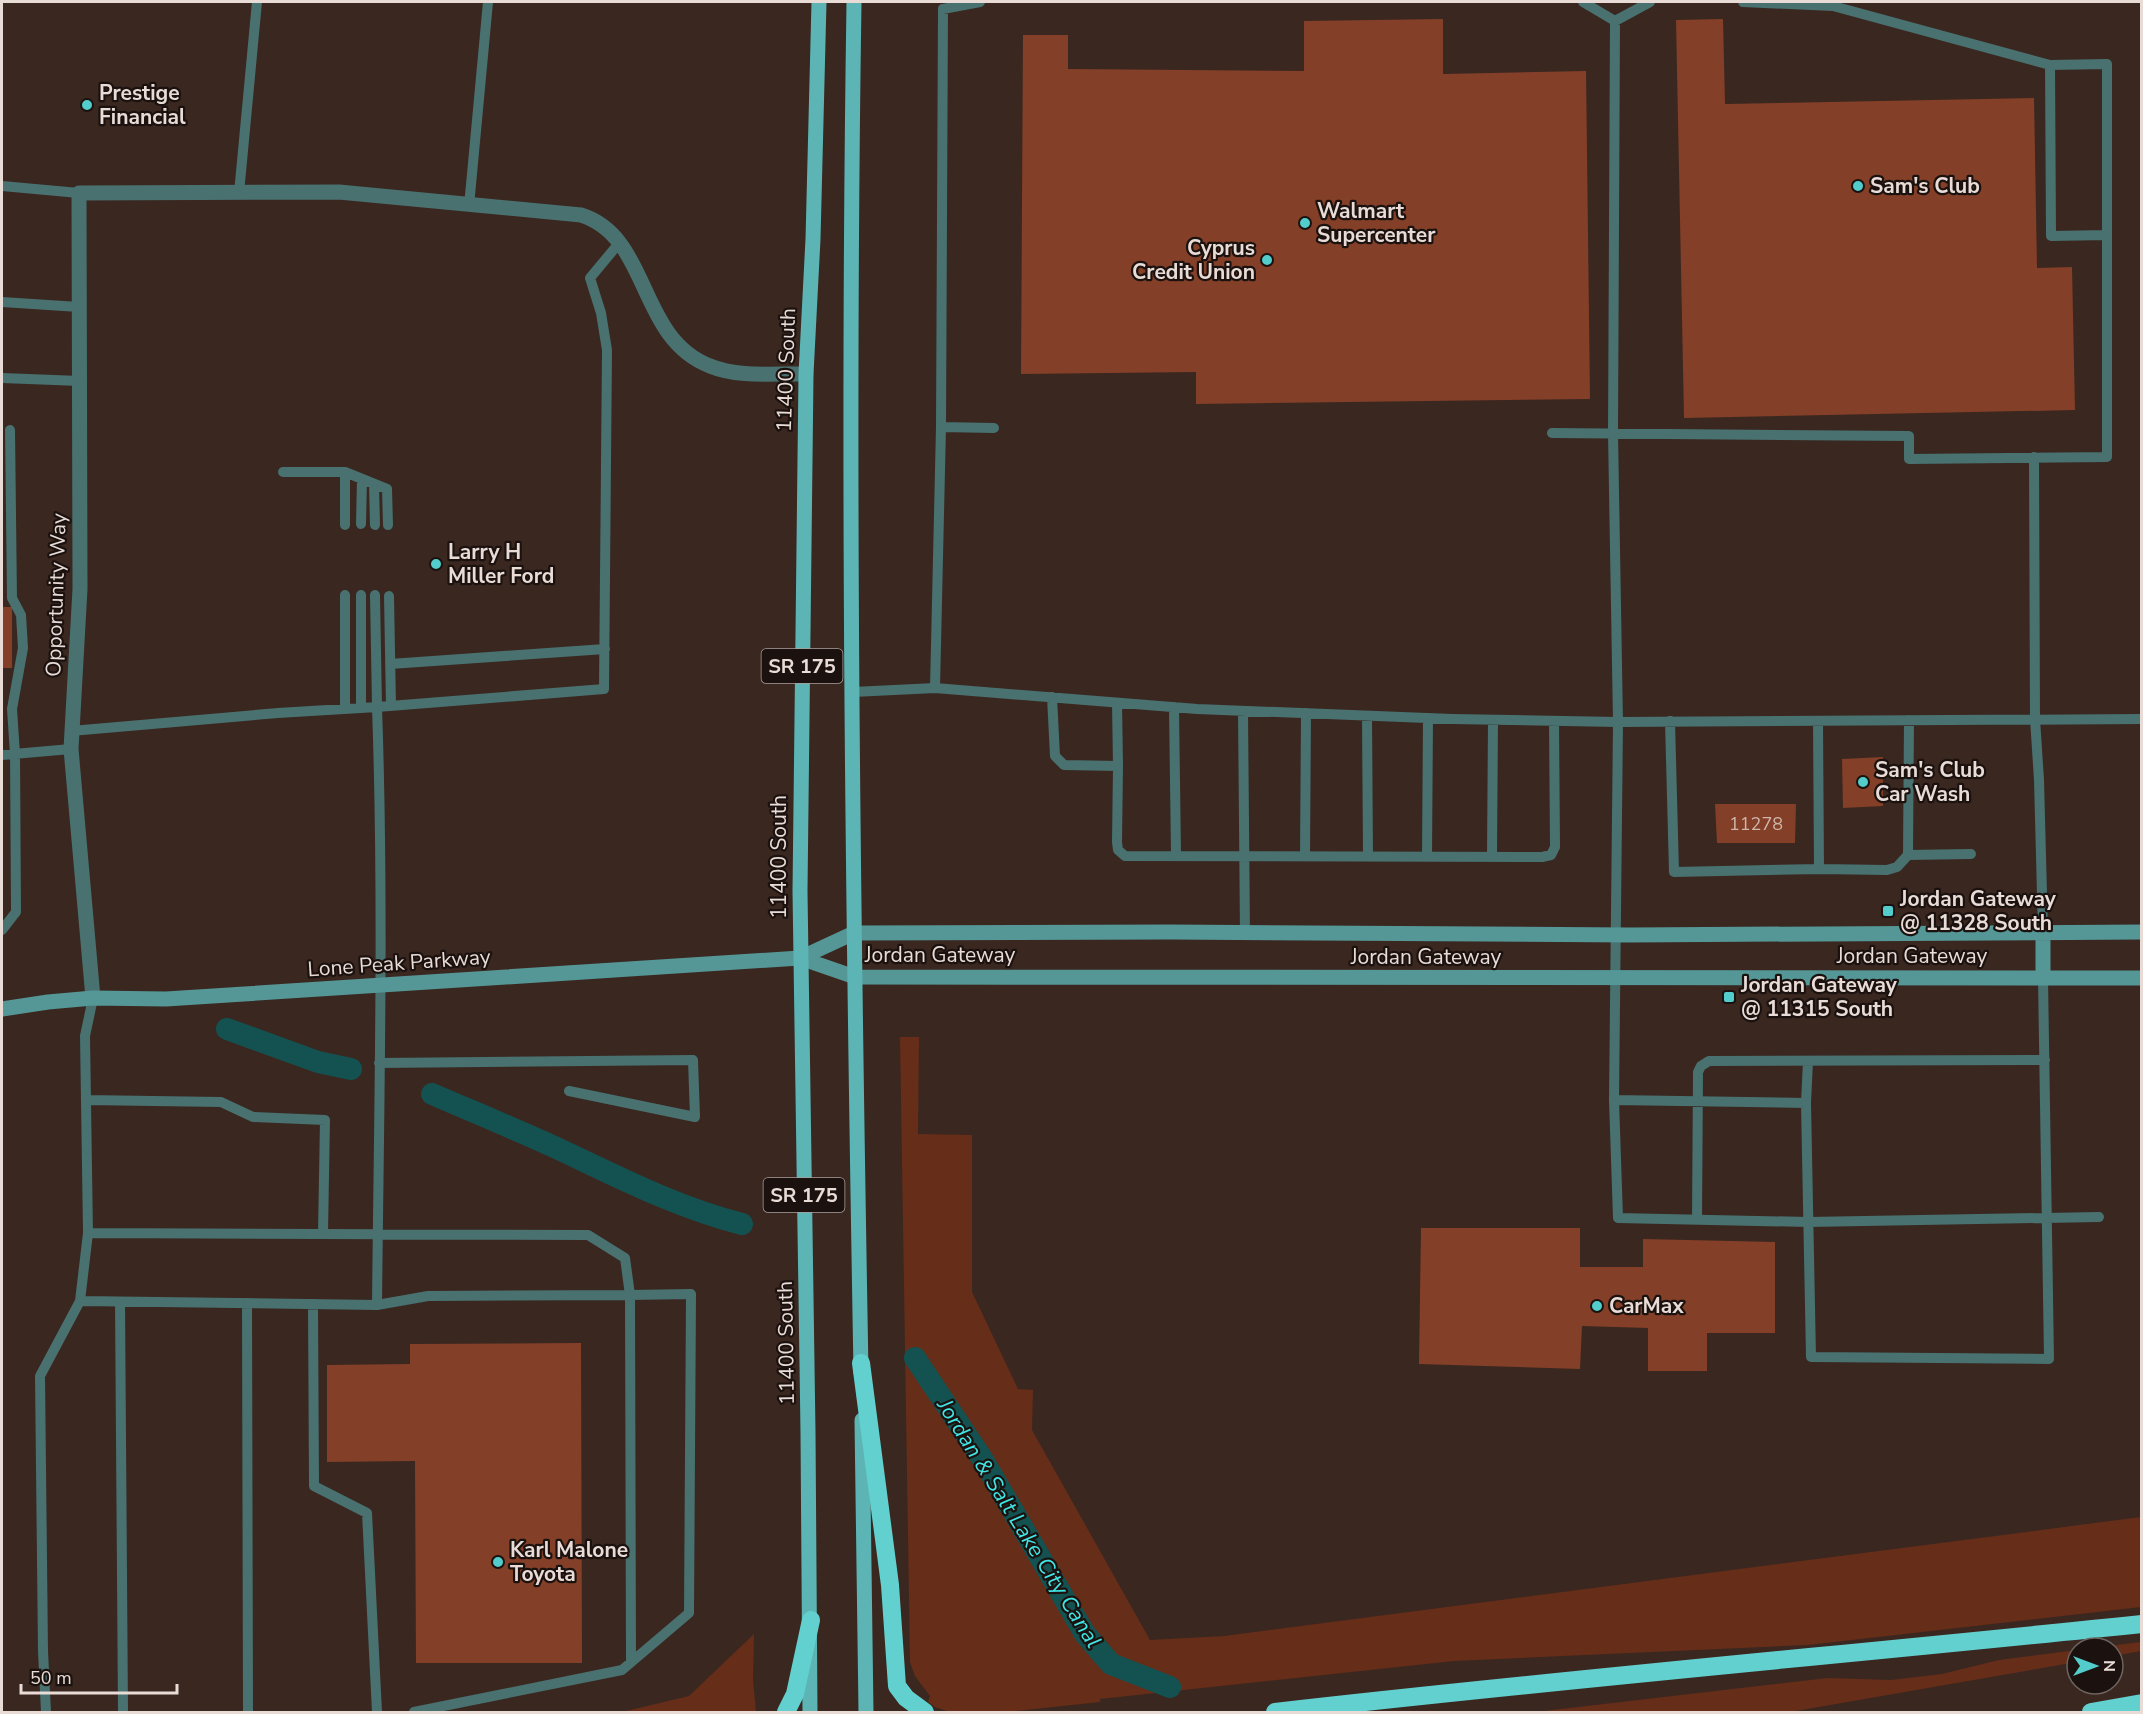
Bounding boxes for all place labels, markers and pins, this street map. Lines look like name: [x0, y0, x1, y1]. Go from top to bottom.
place label: Prestige Financial: [99, 79, 186, 131]
marker: Prestige Financial: [80, 98, 94, 112]
place label: Sam's Club: [1870, 172, 1980, 200]
marker: Sam's Club: [1851, 179, 1865, 193]
place label: Walmart Supercenter: [1317, 197, 1436, 249]
marker: Walmart Supercenter: [1298, 216, 1312, 230]
place label: Cyprus Credit Union: [1132, 234, 1255, 286]
marker: Cyprus Credit Union: [1260, 253, 1274, 267]
place label: Larry H Miller Ford: [448, 538, 554, 590]
marker: Larry H Miller Ford: [429, 557, 443, 571]
place label: Sam's Club Car Wash: [1875, 756, 1985, 808]
marker: Sam's Club Car Wash: [1856, 775, 1870, 789]
place label: Jordan Gateway @ 11328 South: [1899, 885, 2057, 937]
marker: Jordan Gateway @ 11328 South: [1881, 904, 1895, 918]
place label: Jordan Gateway @ 11315 South: [1740, 971, 1898, 1023]
marker: Jordan Gateway @ 11315 South: [1722, 990, 1736, 1004]
place label: CarMax: [1609, 1292, 1684, 1320]
marker: CarMax: [1590, 1299, 1604, 1313]
place label: Karl Malone Toyota: [510, 1536, 628, 1588]
marker: Karl Malone Toyota: [491, 1555, 505, 1569]

